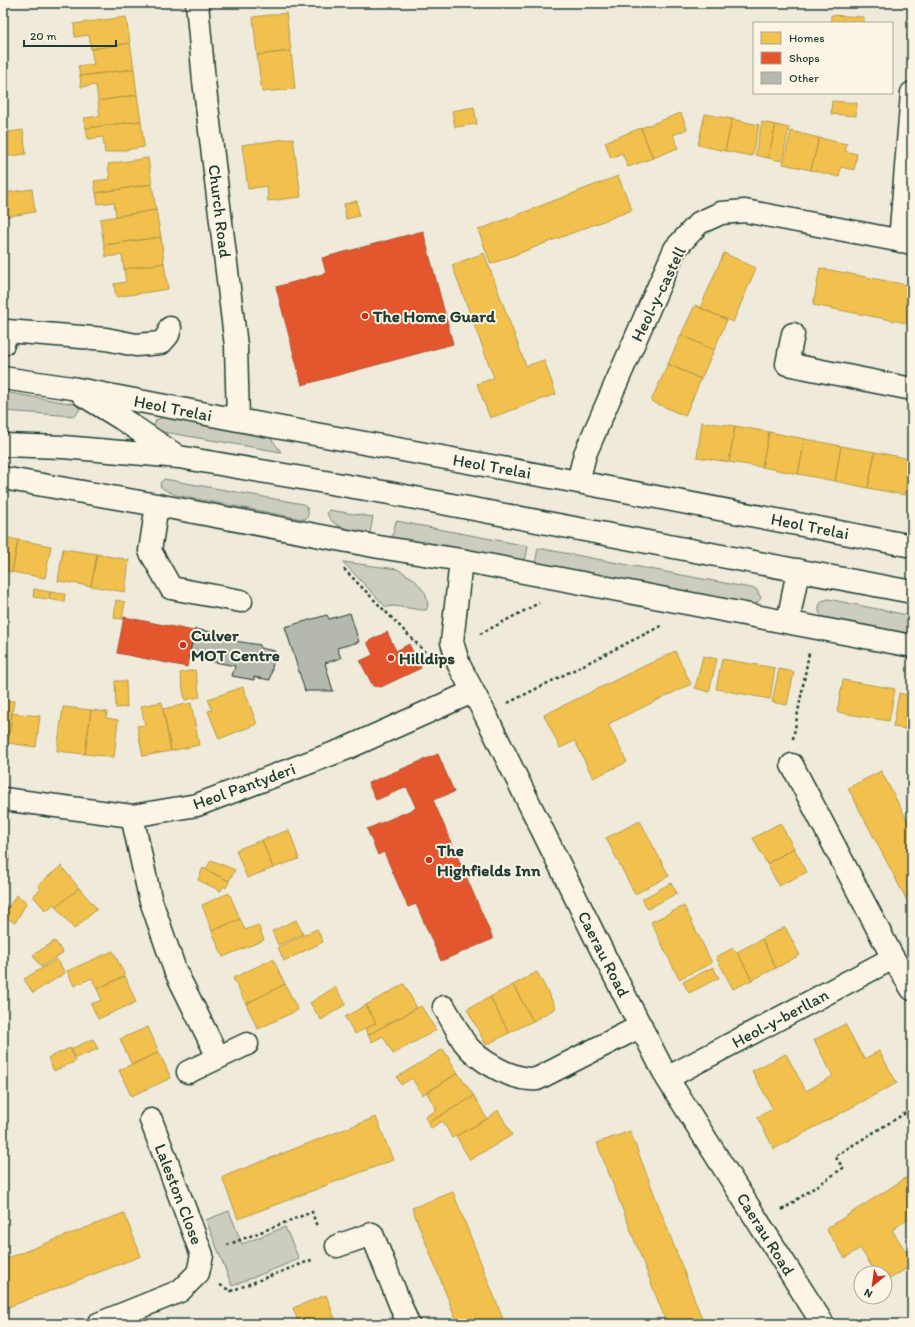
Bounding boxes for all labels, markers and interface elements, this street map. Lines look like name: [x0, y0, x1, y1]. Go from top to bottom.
scale bar: [24, 22, 116, 48]
legend: [753, 22, 893, 94]
text: 20 m: [30, 29, 57, 43]
text: Homes: [789, 31, 825, 45]
text: Shops: [789, 51, 820, 65]
text: Other: [789, 71, 819, 85]
street label: Church Road: [204, 163, 236, 259]
street label: Heol-y-castell: [626, 243, 690, 345]
place label: The Home Guard: [372, 306, 496, 326]
marker: The Home Guard: [360, 311, 370, 321]
street label: Heol Trelai: [132, 391, 214, 425]
street label: Heol Trelai: [451, 449, 533, 483]
street label: Heol Trelai: [769, 509, 851, 543]
place label: Culver MOT Centre: [191, 625, 280, 665]
marker: Culver MOT Centre: [178, 640, 188, 650]
place label: Hilldips: [399, 648, 455, 669]
marker: Hilldips: [386, 653, 396, 663]
street label: Heol Pantyderi: [190, 758, 298, 814]
place label: The Highfields Inn: [436, 840, 541, 881]
marker: The Highfields Inn: [424, 855, 434, 865]
street label: Caerau Road: [574, 908, 634, 1001]
street label: Heol-y-berllan: [728, 984, 832, 1052]
street label: Laleston Close: [151, 1141, 207, 1247]
street label: Caerau Road: [733, 1189, 800, 1280]
north arrow: [853, 1265, 893, 1305]
text: N: [862, 1286, 875, 1301]

